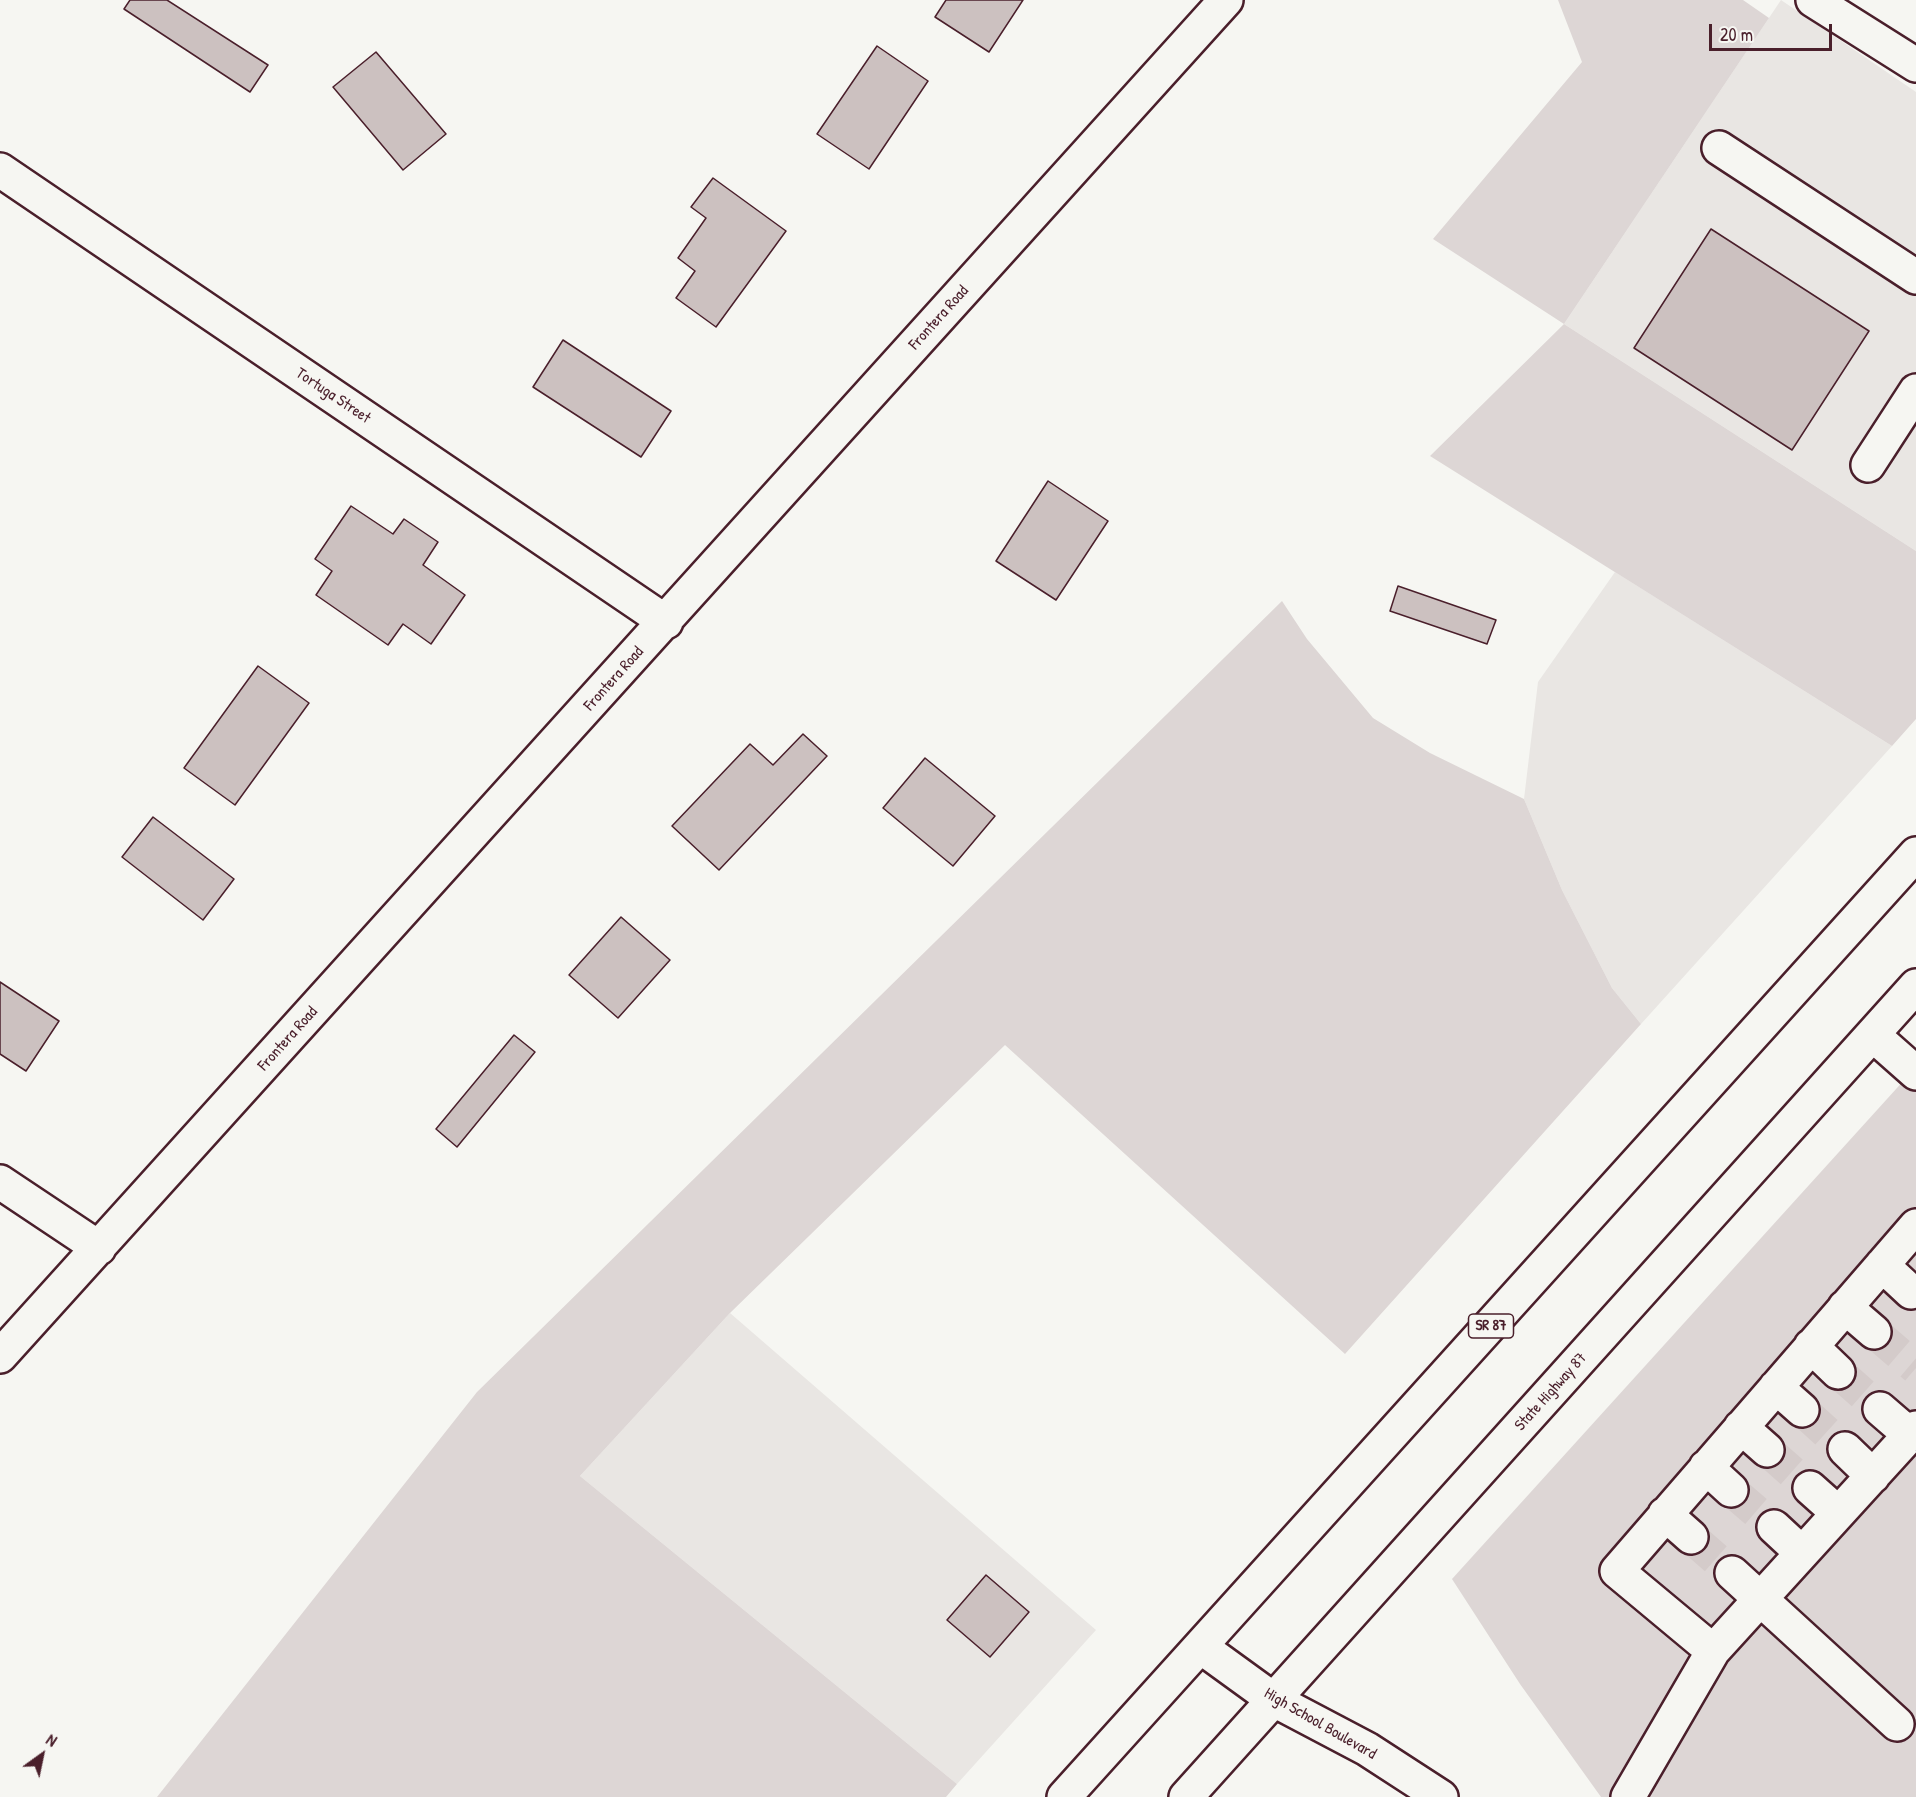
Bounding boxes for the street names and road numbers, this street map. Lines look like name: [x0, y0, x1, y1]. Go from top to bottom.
street label: Frontera Road: [905, 282, 973, 354]
street label: Tortuga Street: [292, 364, 374, 428]
street label: Frontera Road: [580, 643, 648, 715]
street label: Frontera Road: [254, 1003, 322, 1075]
road number: SR 87: [1468, 1314, 1514, 1338]
street label: State Highway 87: [1511, 1349, 1591, 1435]
street label: High School Boulevard: [1260, 1684, 1380, 1764]

